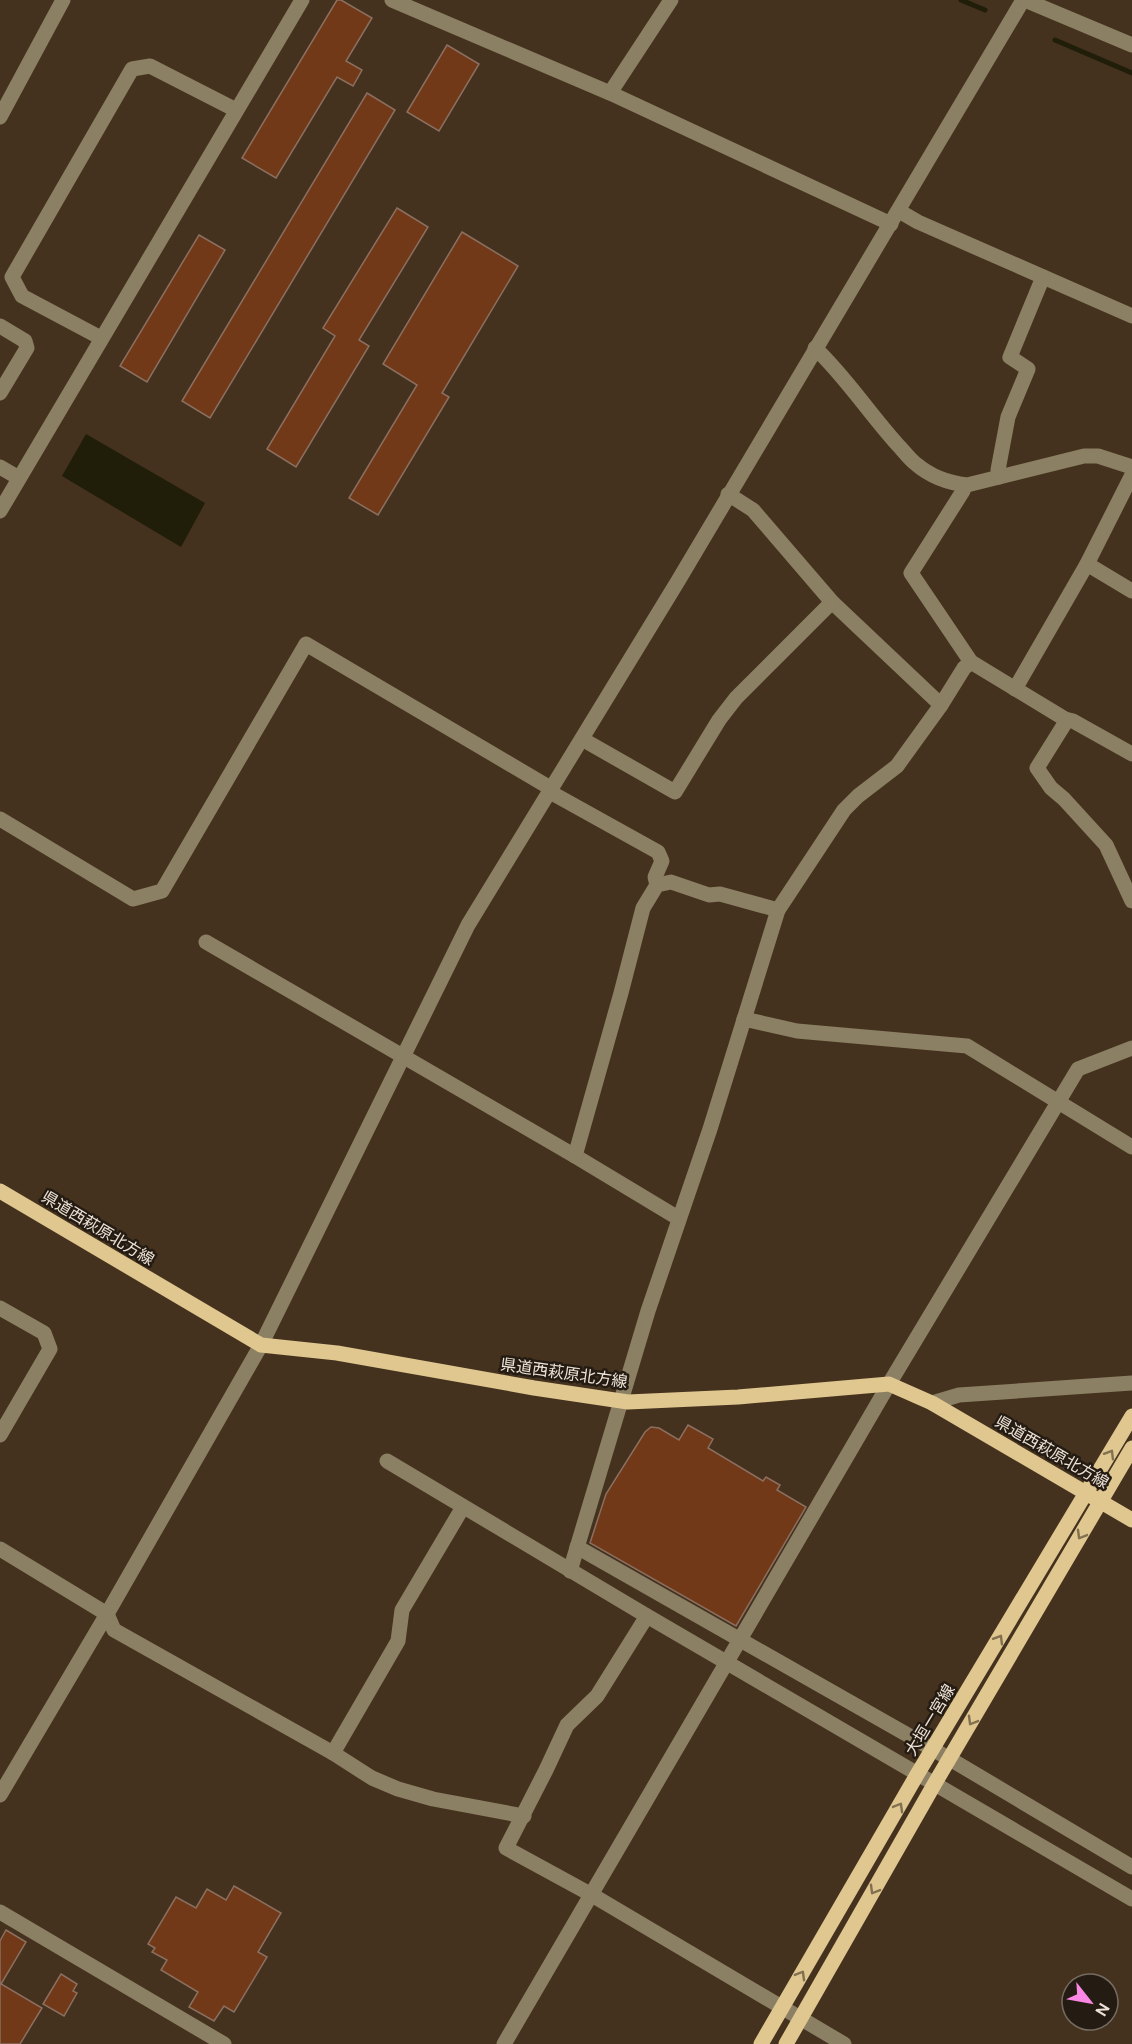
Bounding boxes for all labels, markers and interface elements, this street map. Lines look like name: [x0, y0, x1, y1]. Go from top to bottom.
street label: 県道西萩原北方線: [38, 1186, 158, 1270]
street label: 県道西萩原北方線: [499, 1354, 629, 1392]
street label: 県道西萩原北方線: [991, 1411, 1113, 1493]
one-way arrow: [1102, 1450, 1114, 1460]
one-way arrow: [1077, 1529, 1088, 1539]
one-way arrow: [992, 1635, 1004, 1645]
street label: 大垣一宮線: [900, 1680, 960, 1760]
one-way arrow: [967, 1715, 979, 1725]
one-way arrow: [892, 1802, 903, 1813]
one-way arrow: [870, 1884, 882, 1894]
one-way arrow: [794, 1971, 806, 1981]
north arrow: [1060, 1972, 1120, 2032]
text: N: [1090, 1999, 1114, 2020]

